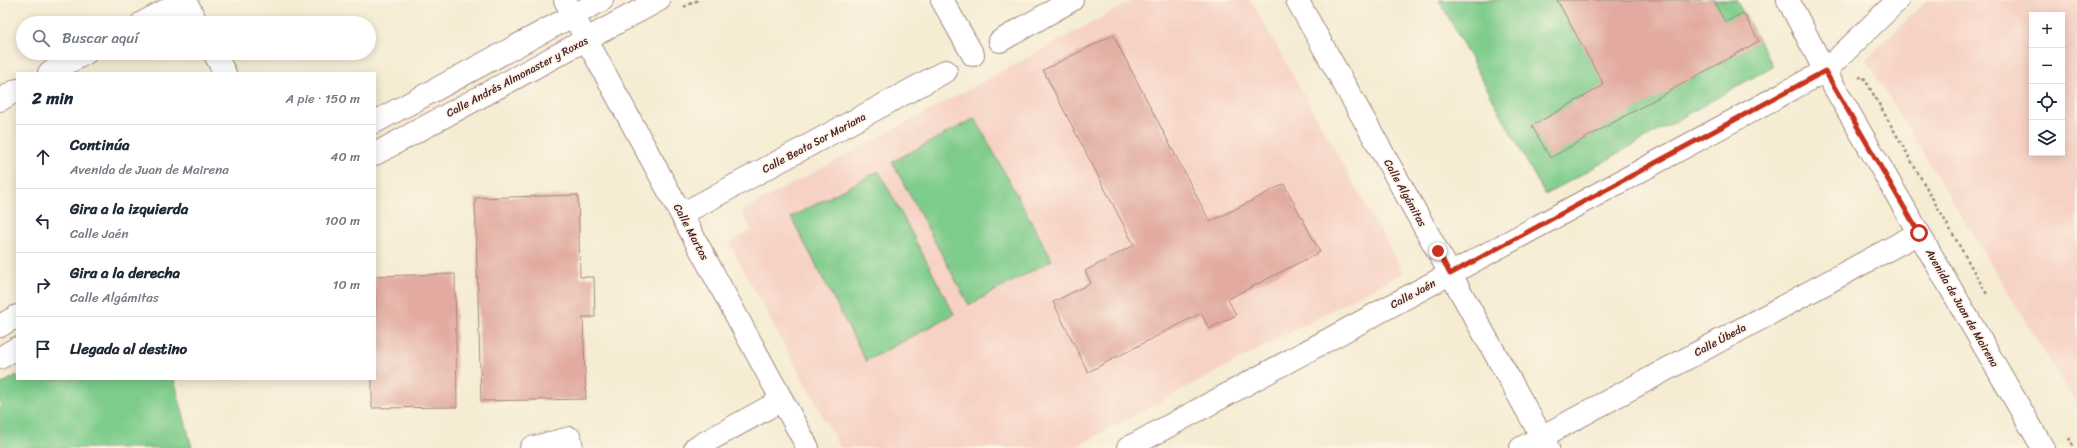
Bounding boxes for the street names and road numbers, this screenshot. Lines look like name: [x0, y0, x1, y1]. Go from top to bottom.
street label: Calle Andrés Almonaster y Roxas: [443, 31, 592, 123]
street label: Calle Beata Sor Mariana: [759, 107, 870, 179]
street label: Calle Algámitas: [1378, 156, 1432, 231]
street label: Calle Martos: [668, 200, 714, 265]
street label: Avenida de Juan de Mairena: [1920, 244, 2004, 371]
street label: Calle Jaén: [1387, 274, 1439, 314]
street label: Calle Úbeda: [1690, 318, 1750, 362]

